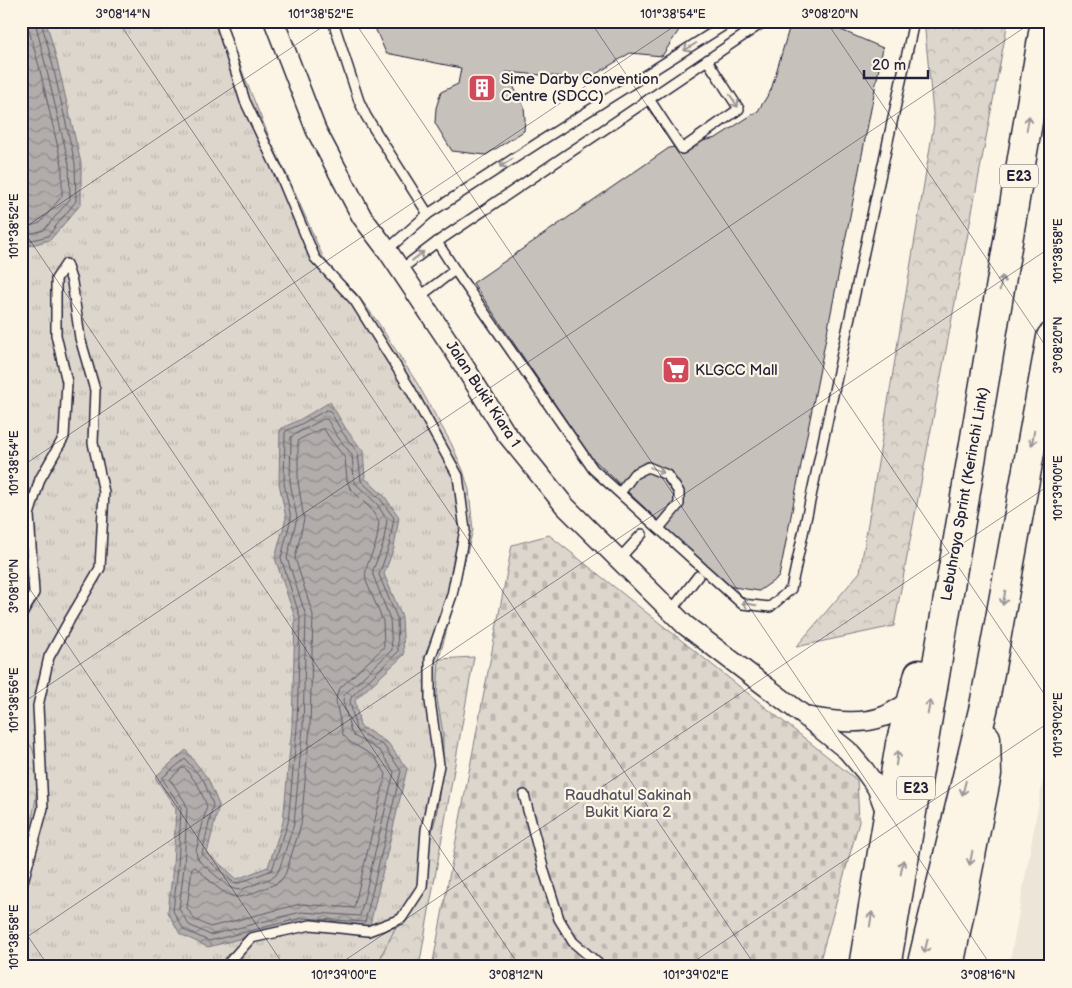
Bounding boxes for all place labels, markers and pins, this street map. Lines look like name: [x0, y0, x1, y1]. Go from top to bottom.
place label: Sime Darby Convention Centre (SDCC): [501, 70, 659, 106]
building icon: Sime Darby Convention Centre (SDCC): [467, 73, 497, 103]
supermarket icon: KLGCC Mall: [661, 355, 691, 385]
place label: KLGCC Mall: [695, 361, 778, 380]

